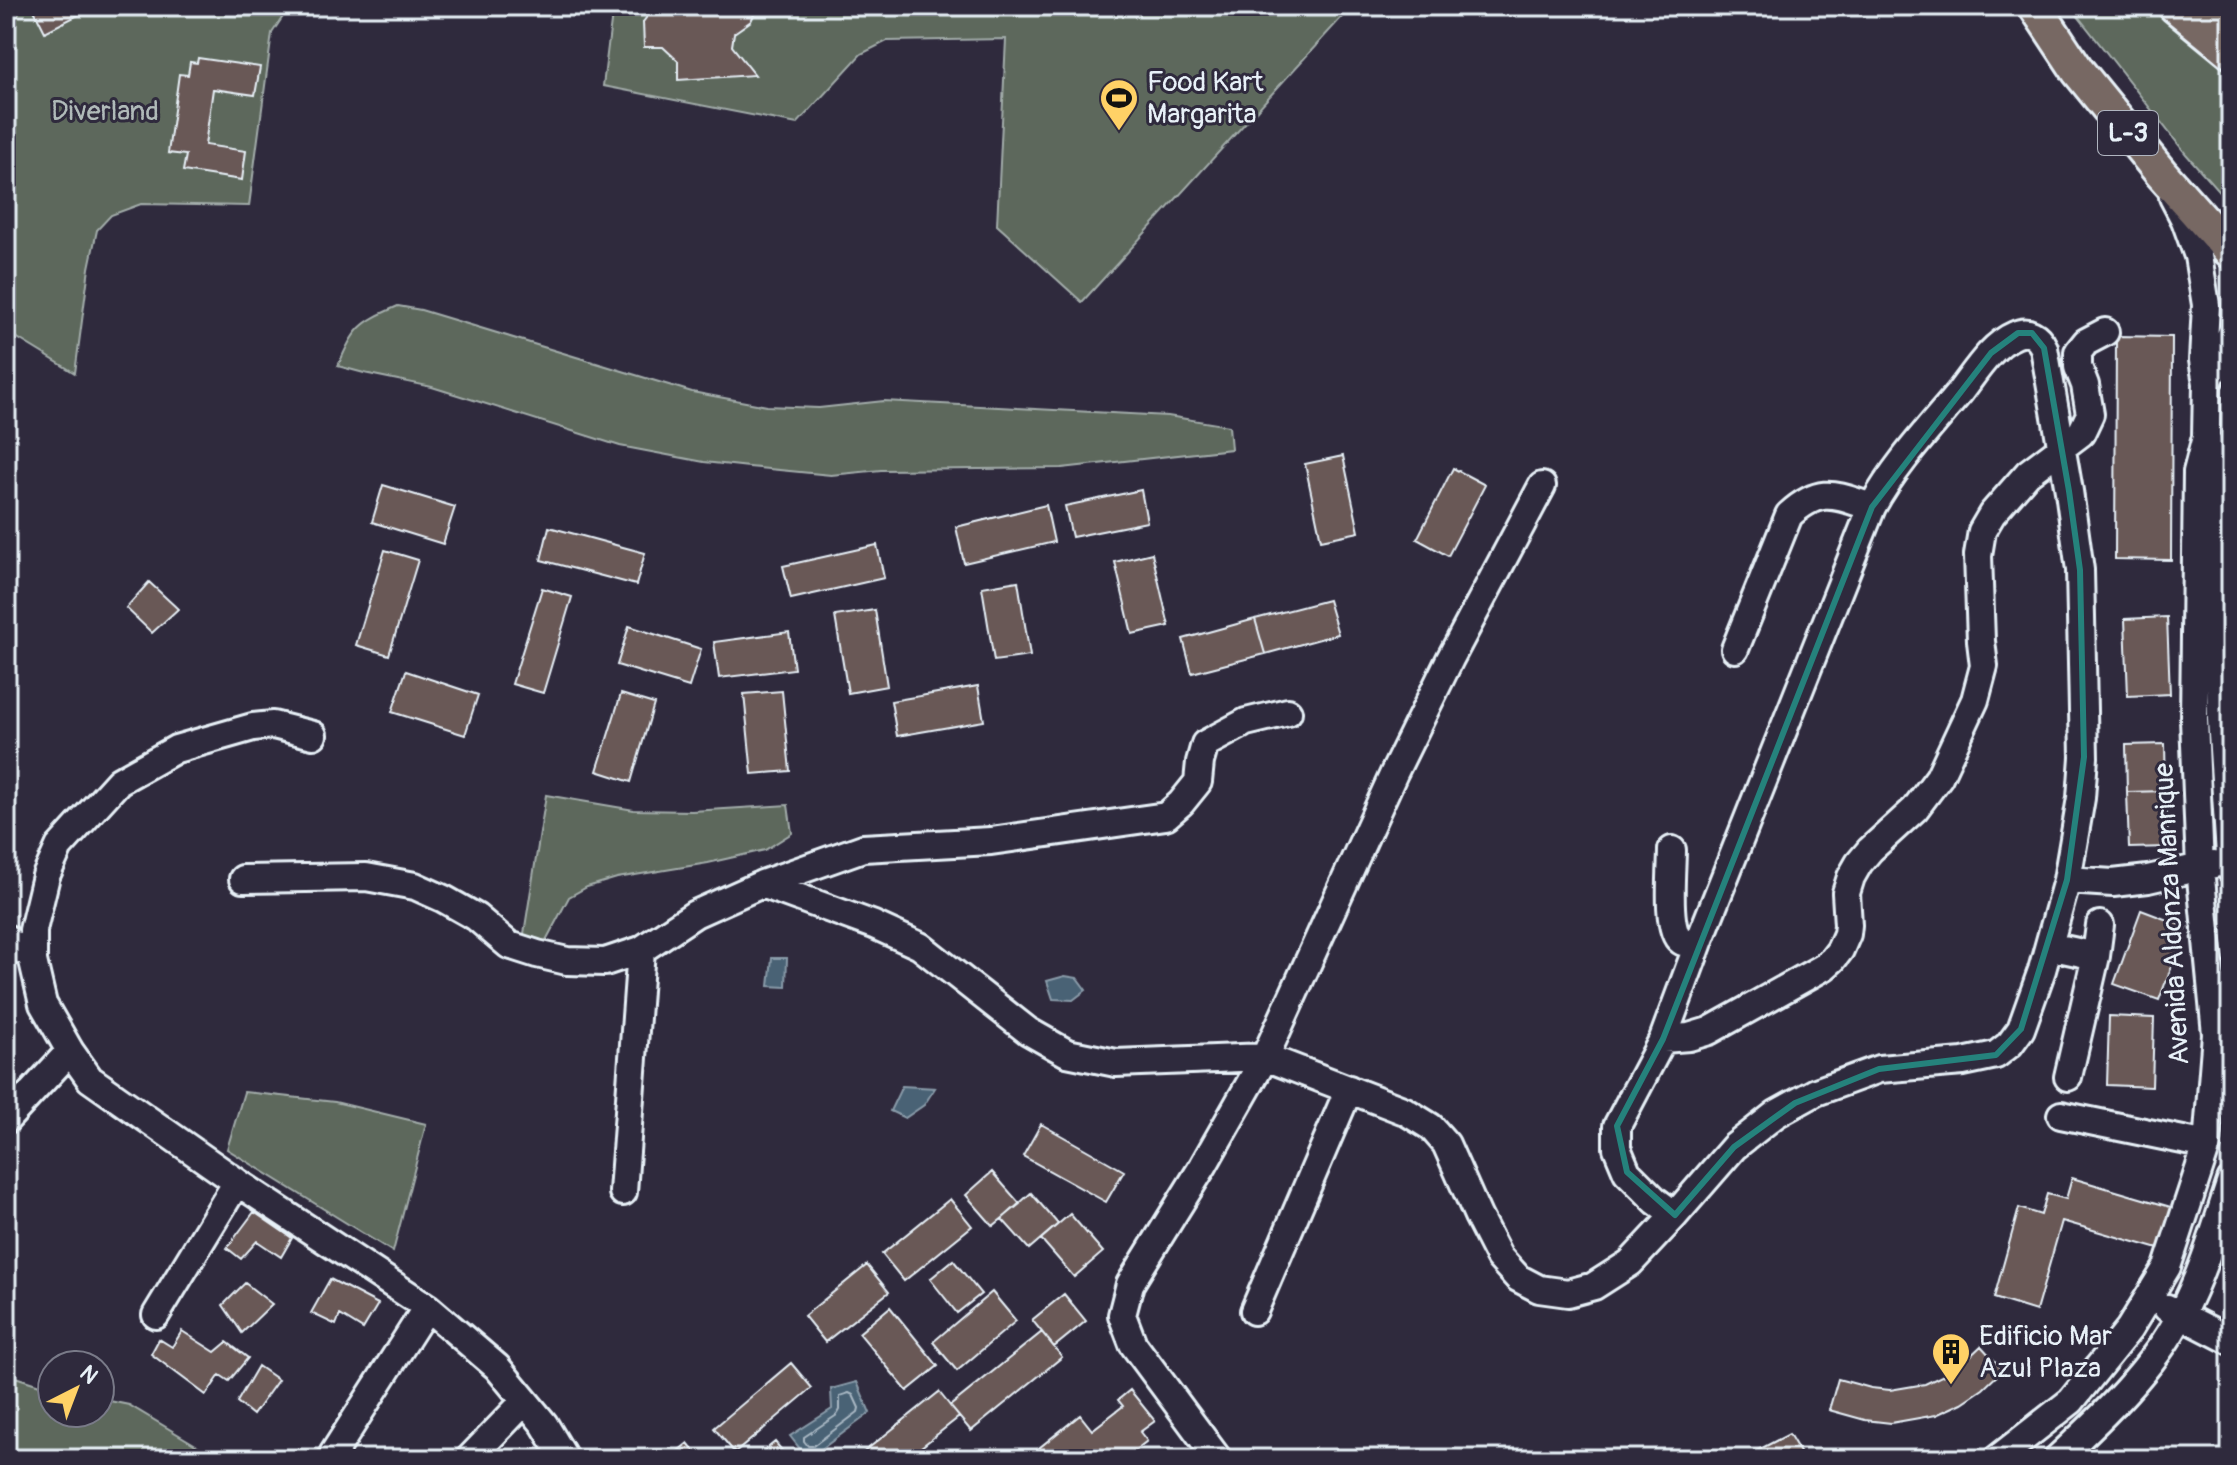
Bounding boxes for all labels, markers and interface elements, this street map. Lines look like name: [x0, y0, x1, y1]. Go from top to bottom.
place label: Food Kart Margarita: [1147, 65, 1264, 132]
sports icon: Food Kart Margarita: [1098, 77, 1140, 132]
park label: Diverland: [51, 94, 159, 129]
road number: L-3: [2098, 111, 2158, 155]
street label: Avenida Aldonza Manrique: [2147, 762, 2197, 1066]
place label: Edificio Mar Azul Plaza: [1979, 1319, 2112, 1386]
building icon: Edificio Mar Azul Plaza: [1930, 1331, 1972, 1386]
north arrow: [36, 1349, 116, 1429]
text: N: [74, 1359, 104, 1390]

